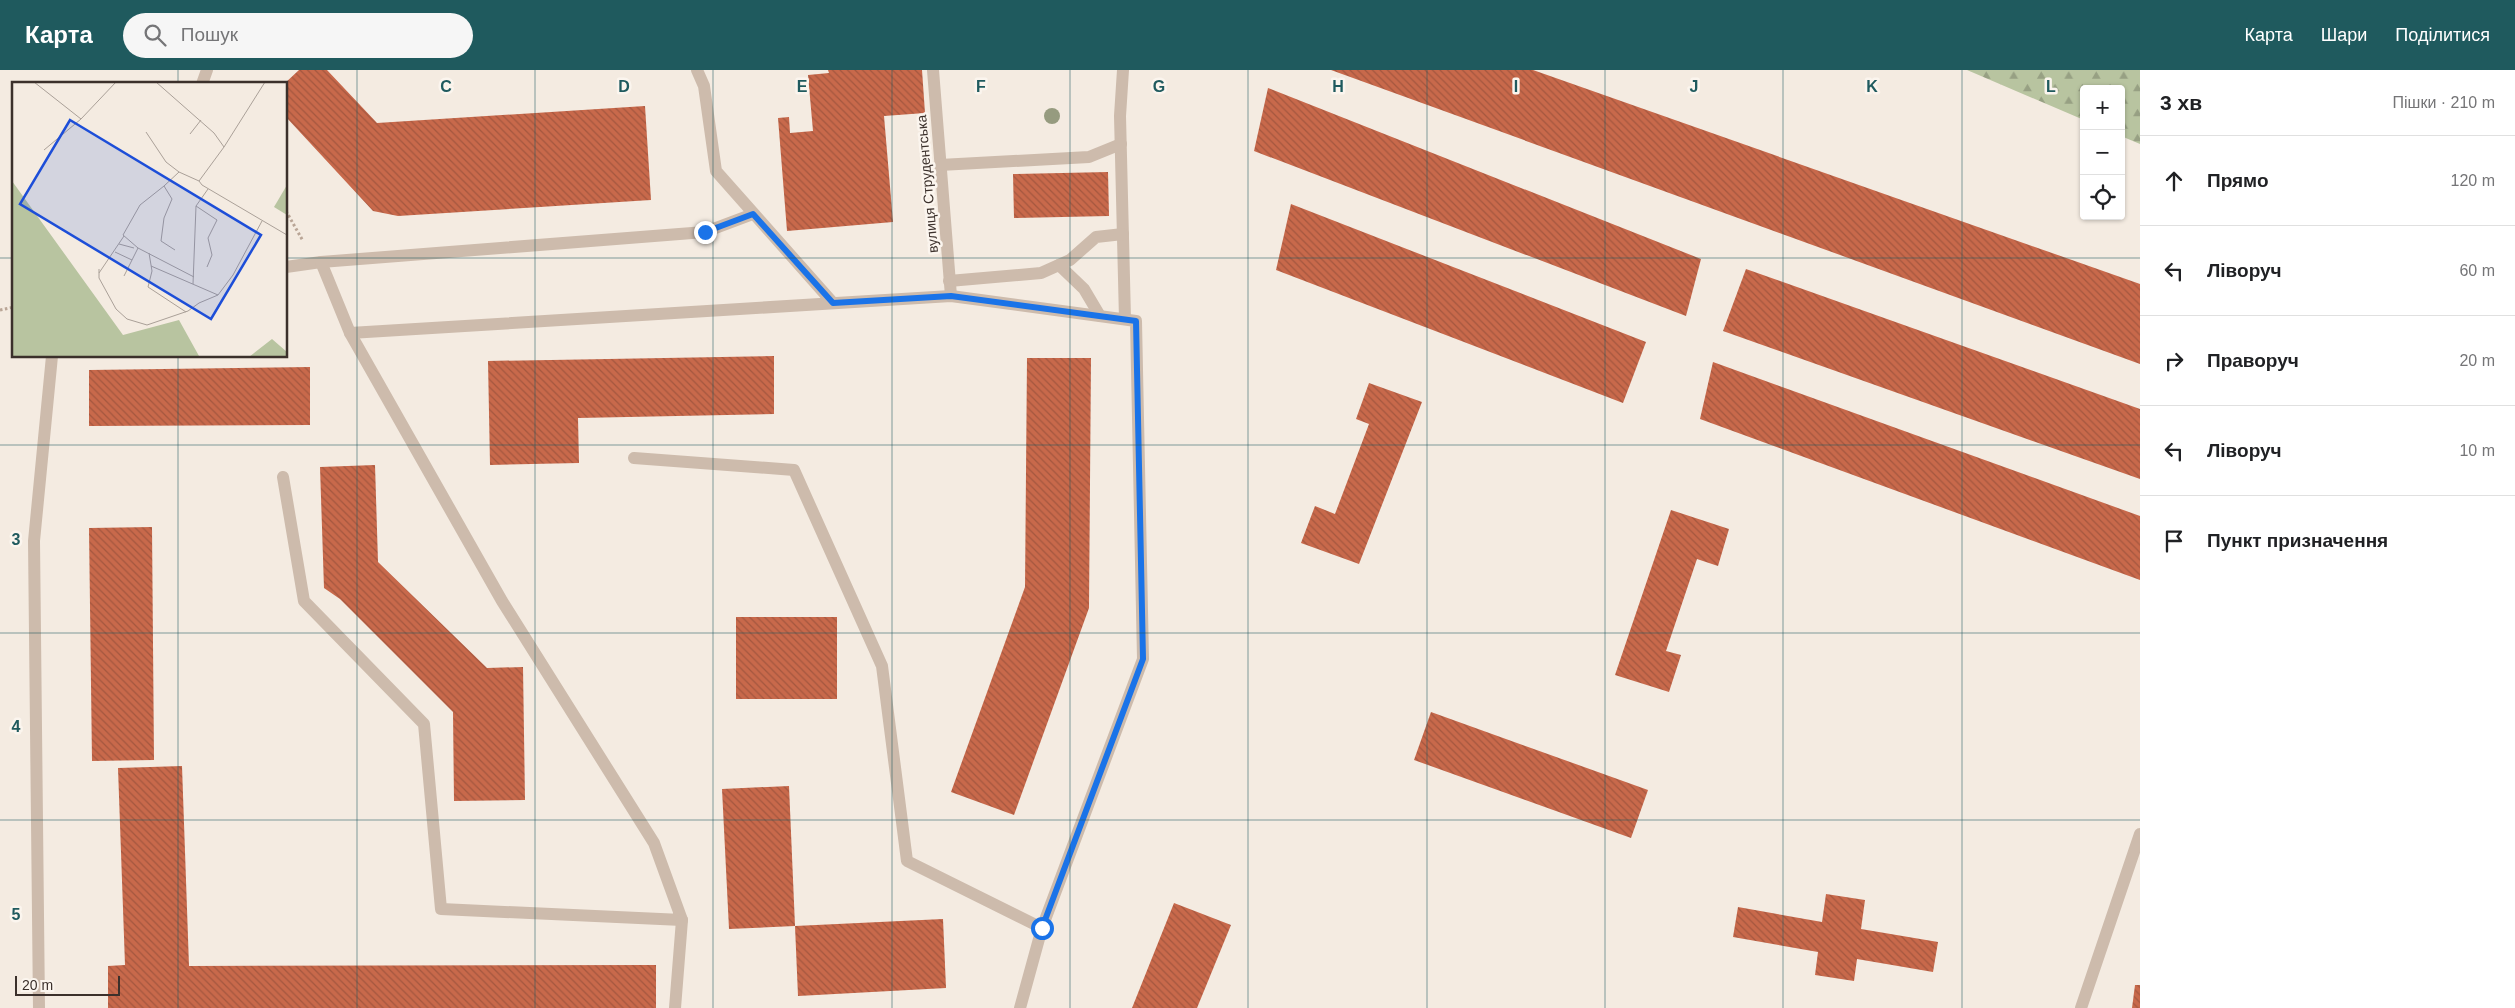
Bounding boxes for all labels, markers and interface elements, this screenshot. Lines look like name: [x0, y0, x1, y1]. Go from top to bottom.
search box: [123, 13, 473, 58]
text: Карта: [25, 21, 93, 48]
icon: search: [141, 21, 169, 49]
text: Пошук: [181, 24, 238, 45]
text: Карта: [2245, 25, 2293, 45]
text: Шари: [2321, 25, 2367, 45]
text: Поділитися: [2395, 25, 2490, 45]
text: C: [440, 78, 452, 95]
text: D: [618, 78, 630, 95]
text: E: [797, 78, 808, 95]
text: F: [976, 78, 986, 95]
text: G: [1153, 78, 1165, 95]
text: H: [1332, 78, 1344, 95]
text: I: [1514, 78, 1518, 95]
text: J: [1690, 78, 1698, 95]
text: K: [1866, 78, 1878, 95]
text: L: [2046, 78, 2056, 95]
inset map: [12, 82, 288, 358]
map controls: [2080, 85, 2125, 220]
button: +: [2080, 85, 2125, 130]
text: 3 хв: [2160, 91, 2202, 114]
text: Пішки · 210 m: [2392, 94, 2495, 111]
street label: вулиця Струдентська: [913, 114, 941, 254]
button: −: [2080, 130, 2125, 175]
icon: ahead: [2160, 167, 2188, 195]
text: Прямо: [2207, 170, 2269, 191]
text: 120 m: [2451, 172, 2495, 189]
button: locate: [2080, 175, 2125, 220]
route end: [694, 221, 717, 244]
icon: left: [2160, 257, 2188, 285]
text: Ліворуч: [2207, 260, 2282, 281]
text: 60 m: [2459, 262, 2495, 279]
icon: right: [2160, 347, 2188, 375]
text: Праворуч: [2207, 350, 2299, 371]
text: 20 m: [2459, 352, 2495, 369]
icon: left: [2160, 437, 2188, 465]
text: Ліворуч: [2207, 440, 2282, 461]
text: 10 m: [2459, 442, 2495, 459]
icon: arrive: [2160, 527, 2188, 555]
text: Пункт призначення: [2207, 530, 2388, 551]
text: 3: [12, 531, 21, 548]
text: 4: [12, 718, 21, 735]
text: 5: [12, 906, 21, 923]
route start: [1031, 917, 1054, 940]
scale bar: [15, 973, 120, 996]
text: 20 m: [22, 977, 53, 993]

